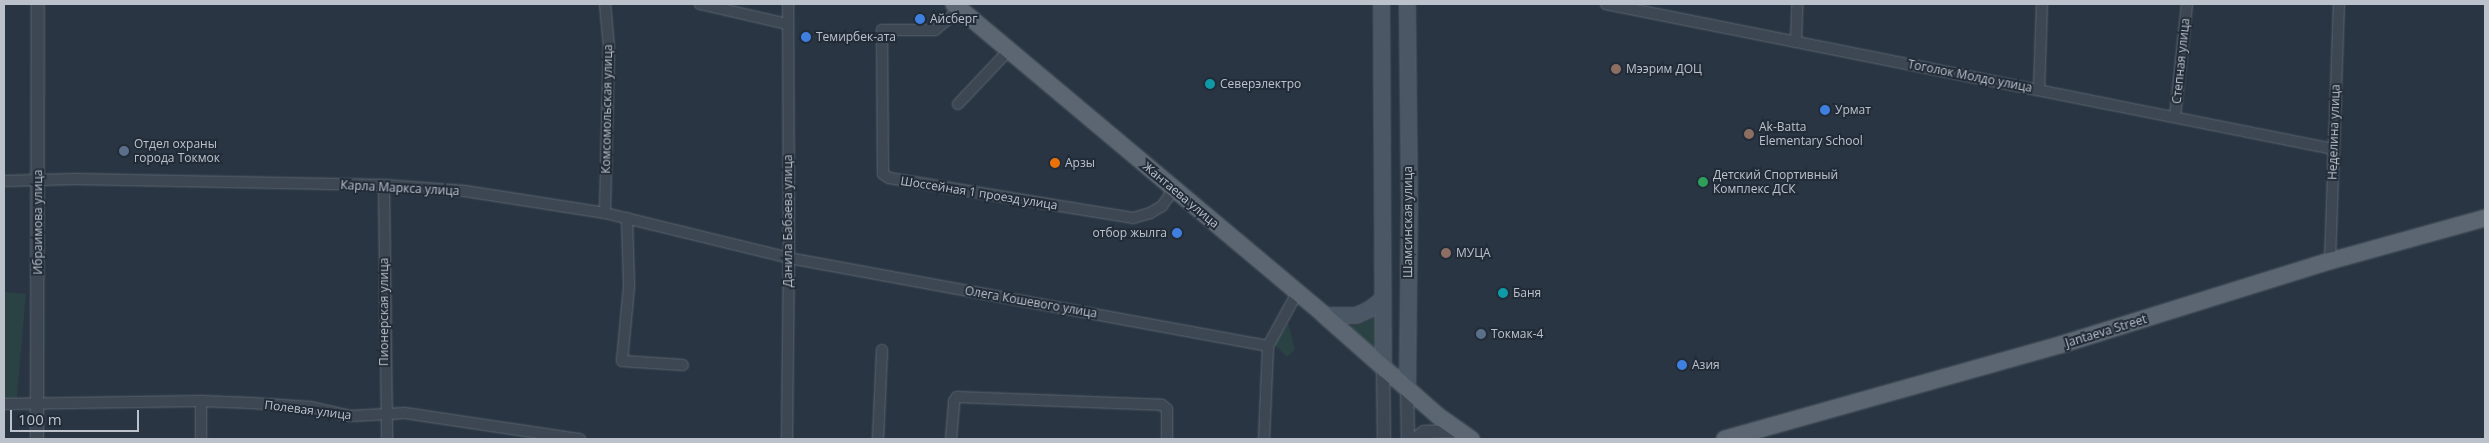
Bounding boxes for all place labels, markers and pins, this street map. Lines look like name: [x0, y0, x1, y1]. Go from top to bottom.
place label: Айсберг: [930, 12, 977, 26]
marker: Айсберг: [914, 13, 926, 25]
place label: Темирбек-ата: [816, 30, 896, 44]
marker: Темирбек-ата: [800, 31, 812, 43]
place label: Мээрим ДОЦ: [1626, 62, 1702, 76]
marker: Мээрим ДОЦ: [1610, 63, 1622, 75]
place label: Северэлектро: [1220, 77, 1301, 91]
marker: Северэлектро: [1204, 78, 1216, 90]
place label: Урмат: [1835, 103, 1871, 117]
marker: Урмат: [1819, 104, 1831, 116]
place label: Ak-Batta Elementary School: [1759, 120, 1863, 148]
marker: Ak-Batta Elementary School: [1743, 128, 1755, 140]
place label: Отдел охраны города Токмок: [134, 137, 220, 165]
marker: Отдел охраны города Токмок: [118, 145, 130, 157]
place label: Арзы: [1065, 156, 1095, 170]
marker: Арзы: [1049, 157, 1061, 169]
place label: Детский Спортивный Комплекс ДСК: [1713, 168, 1838, 196]
marker: Детский Спортивный Комплекс ДСК: [1697, 176, 1709, 188]
place label: отбор жылга: [1093, 226, 1167, 240]
marker: отбор жылга: [1171, 227, 1183, 239]
place label: МУЦА: [1456, 246, 1491, 260]
marker: МУЦА: [1440, 247, 1452, 259]
place label: Баня: [1513, 286, 1541, 300]
marker: Баня: [1497, 287, 1509, 299]
place label: Токмак-4: [1491, 327, 1543, 341]
marker: Токмак-4: [1475, 328, 1487, 340]
place label: Азия: [1692, 358, 1720, 372]
marker: Азия: [1676, 359, 1688, 371]

